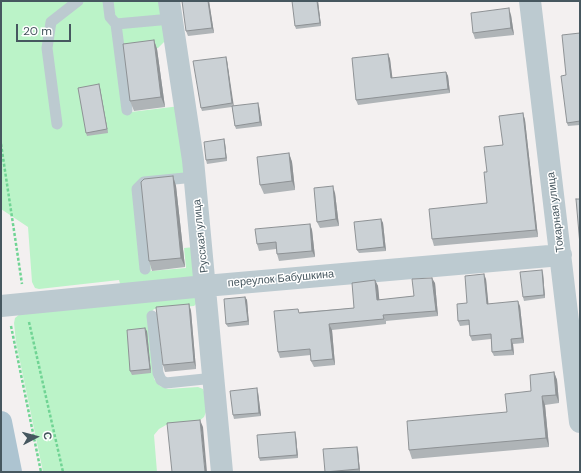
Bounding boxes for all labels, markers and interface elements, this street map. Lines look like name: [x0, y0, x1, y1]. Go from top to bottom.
scale bar: [18, 16, 73, 42]
text: 20 m: [23, 23, 52, 39]
street label: Токарная улица: [545, 171, 567, 253]
street label: Русская улица: [191, 199, 211, 273]
street label: переулок Бабушкина: [227, 268, 335, 290]
north arrow: [16, 417, 56, 457]
text: С: [41, 431, 55, 440]

